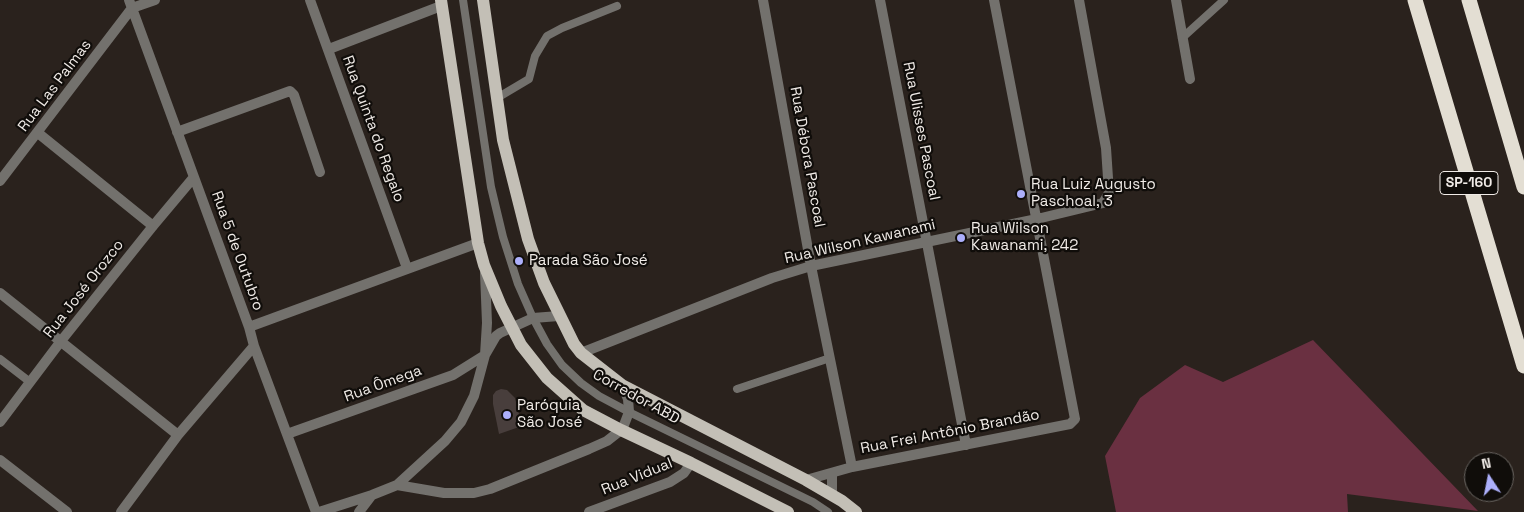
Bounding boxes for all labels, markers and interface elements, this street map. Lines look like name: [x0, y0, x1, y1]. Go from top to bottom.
street label: Rua Las Palmas: [15, 37, 95, 135]
street label: Rua Quinta do Regalo: [338, 53, 408, 205]
street label: Rua Ulisses Pascoal: [899, 60, 943, 202]
street label: Rua Débora Pascoal: [786, 85, 828, 229]
road number: SP-160: [1440, 172, 1498, 194]
place label: Rua Luiz Augusto Paschoal, 3: [1031, 176, 1156, 211]
marker: Rua Luiz Augusto Paschoal, 3: [1015, 188, 1027, 200]
street label: Rua 5 de Outubro: [207, 189, 267, 313]
street label: Rua Wilson Kawanami: [783, 216, 937, 268]
place label: Rua Wilson Kawanami, 242: [971, 220, 1078, 255]
marker: Rua Wilson Kawanami, 242: [955, 232, 967, 244]
street label: Rua José Orozco: [40, 236, 128, 342]
place label: Parada São José: [529, 252, 648, 270]
marker: Parada São José: [513, 255, 525, 267]
street label: Rua Ômega: [342, 362, 424, 406]
street label: Corredor ABD: [589, 366, 683, 428]
place label: Paróquia São José: [517, 397, 582, 432]
street label: Rua Frei Antônio Brandão: [859, 406, 1041, 458]
marker: Paróquia São José: [501, 409, 513, 421]
north arrow: [1464, 452, 1514, 502]
text: N: [1480, 454, 1493, 473]
street label: Rua Vidual: [599, 455, 675, 499]

